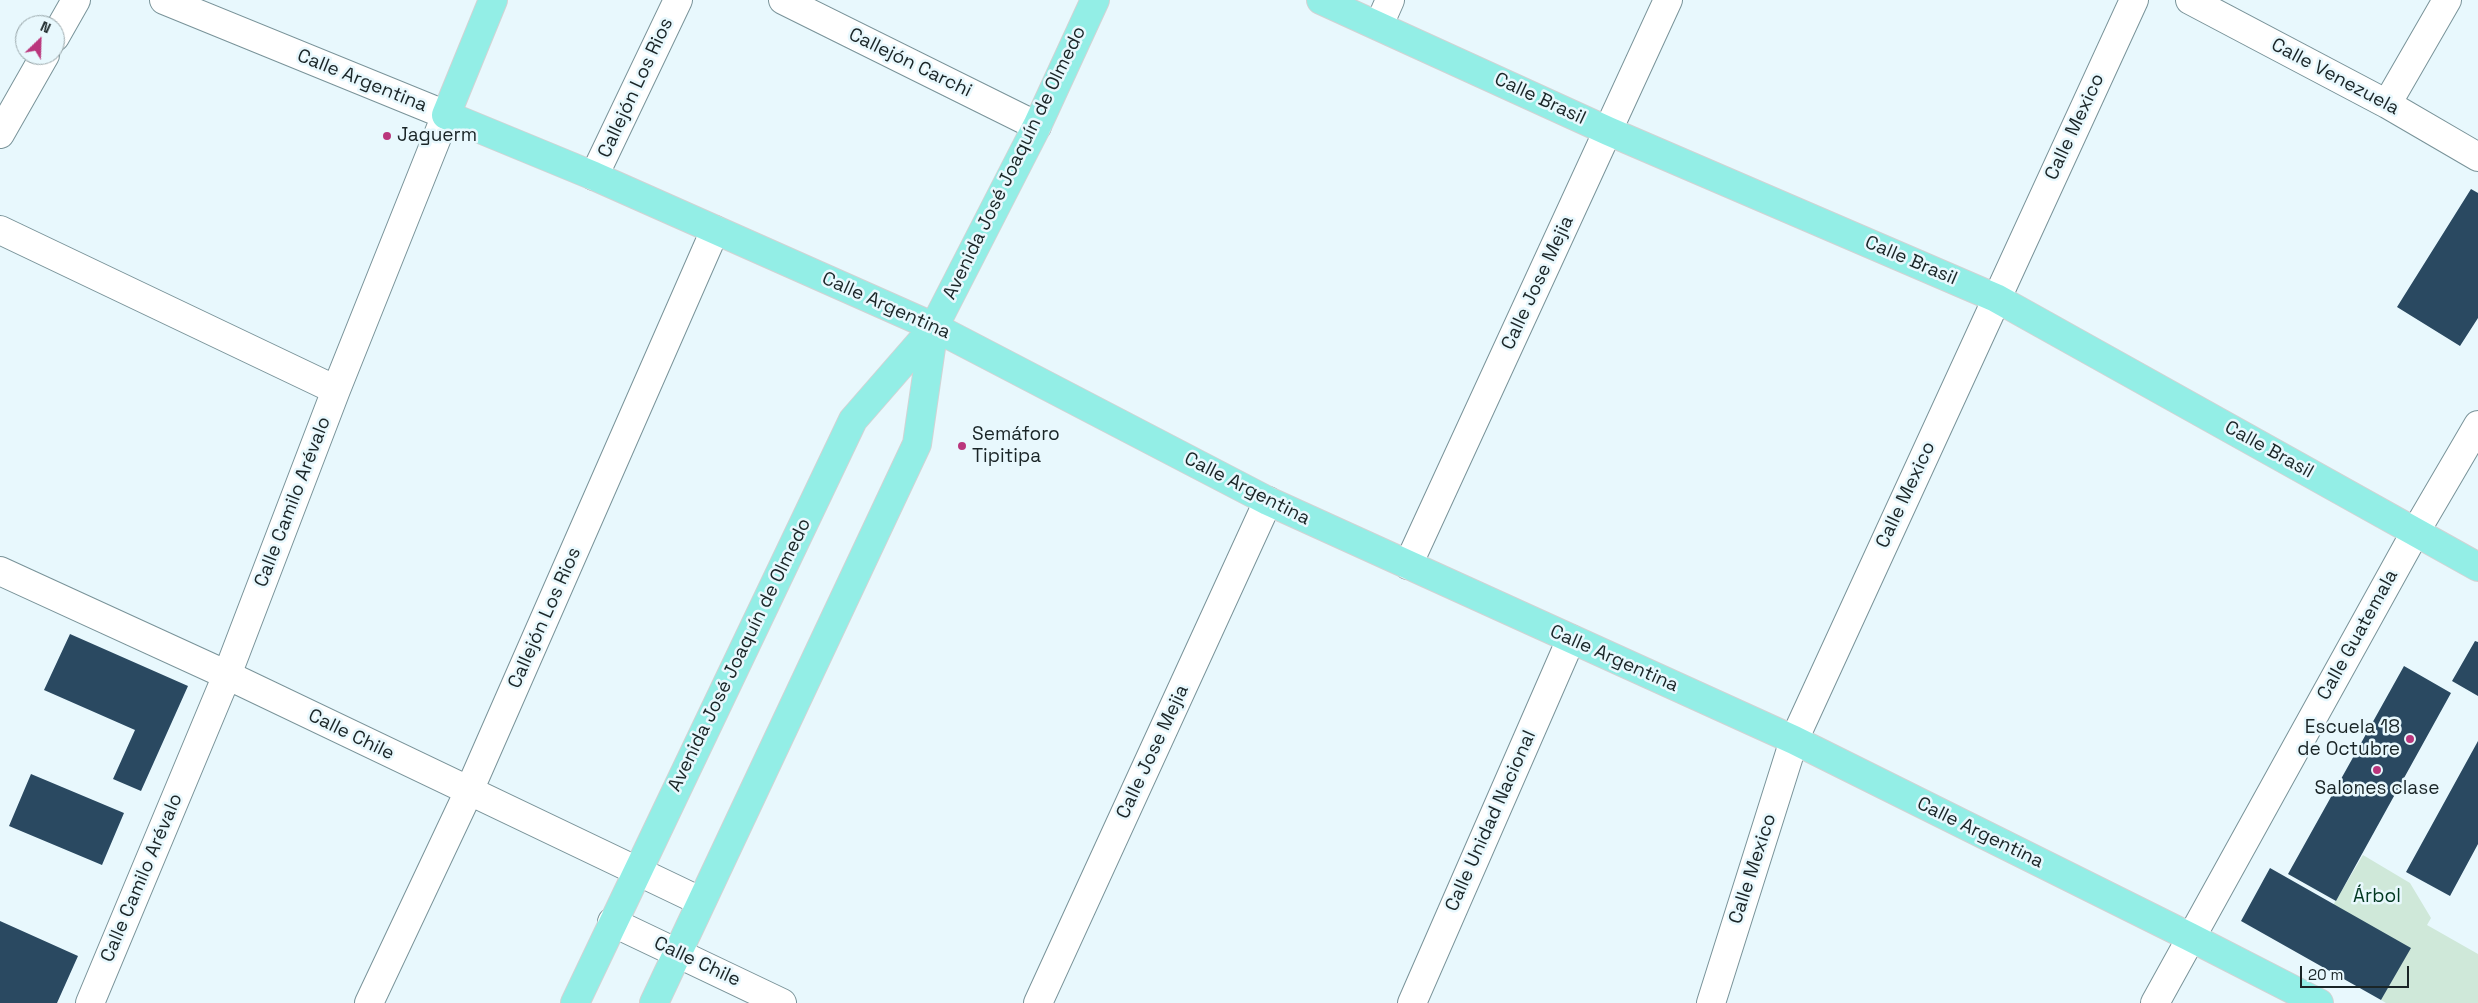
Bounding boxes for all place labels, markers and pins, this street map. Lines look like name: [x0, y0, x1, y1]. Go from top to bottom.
place label: Jaguerm: [397, 125, 477, 147]
marker: Jaguerm: [381, 130, 393, 142]
place label: Semáforo Tipitipa: [972, 424, 1060, 468]
marker: Semáforo Tipitipa: [956, 440, 968, 452]
place label: Escuela 18 de Octubre: [2297, 717, 2400, 761]
marker: Escuela 18 de Octubre: [2404, 733, 2416, 745]
marker: Salones clase: [2371, 764, 2383, 776]
place label: Salones clase: [2315, 778, 2439, 800]

